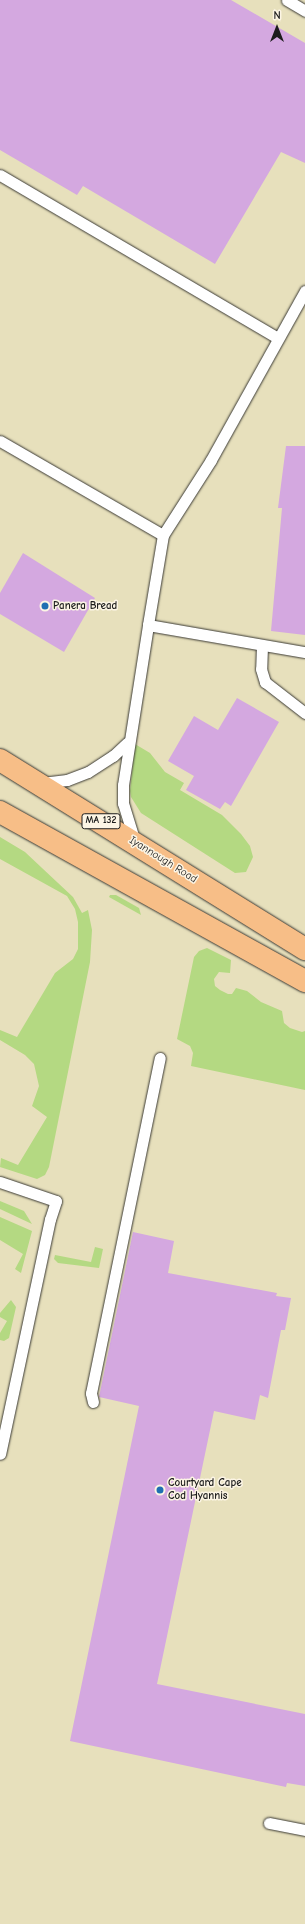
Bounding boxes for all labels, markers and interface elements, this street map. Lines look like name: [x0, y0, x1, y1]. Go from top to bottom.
north arrow: [257, 8, 297, 48]
text: N: [273, 9, 281, 22]
place label: Panera Bread: [53, 599, 117, 613]
marker: Panera Bread: [40, 601, 50, 611]
road number: MA 132: [81, 813, 121, 829]
street label: Iyannough Road: [127, 834, 199, 886]
place label: Courtyard Cape Cod Hyannis: [168, 1477, 242, 1503]
marker: Courtyard Cape Cod Hyannis: [155, 1485, 165, 1495]

